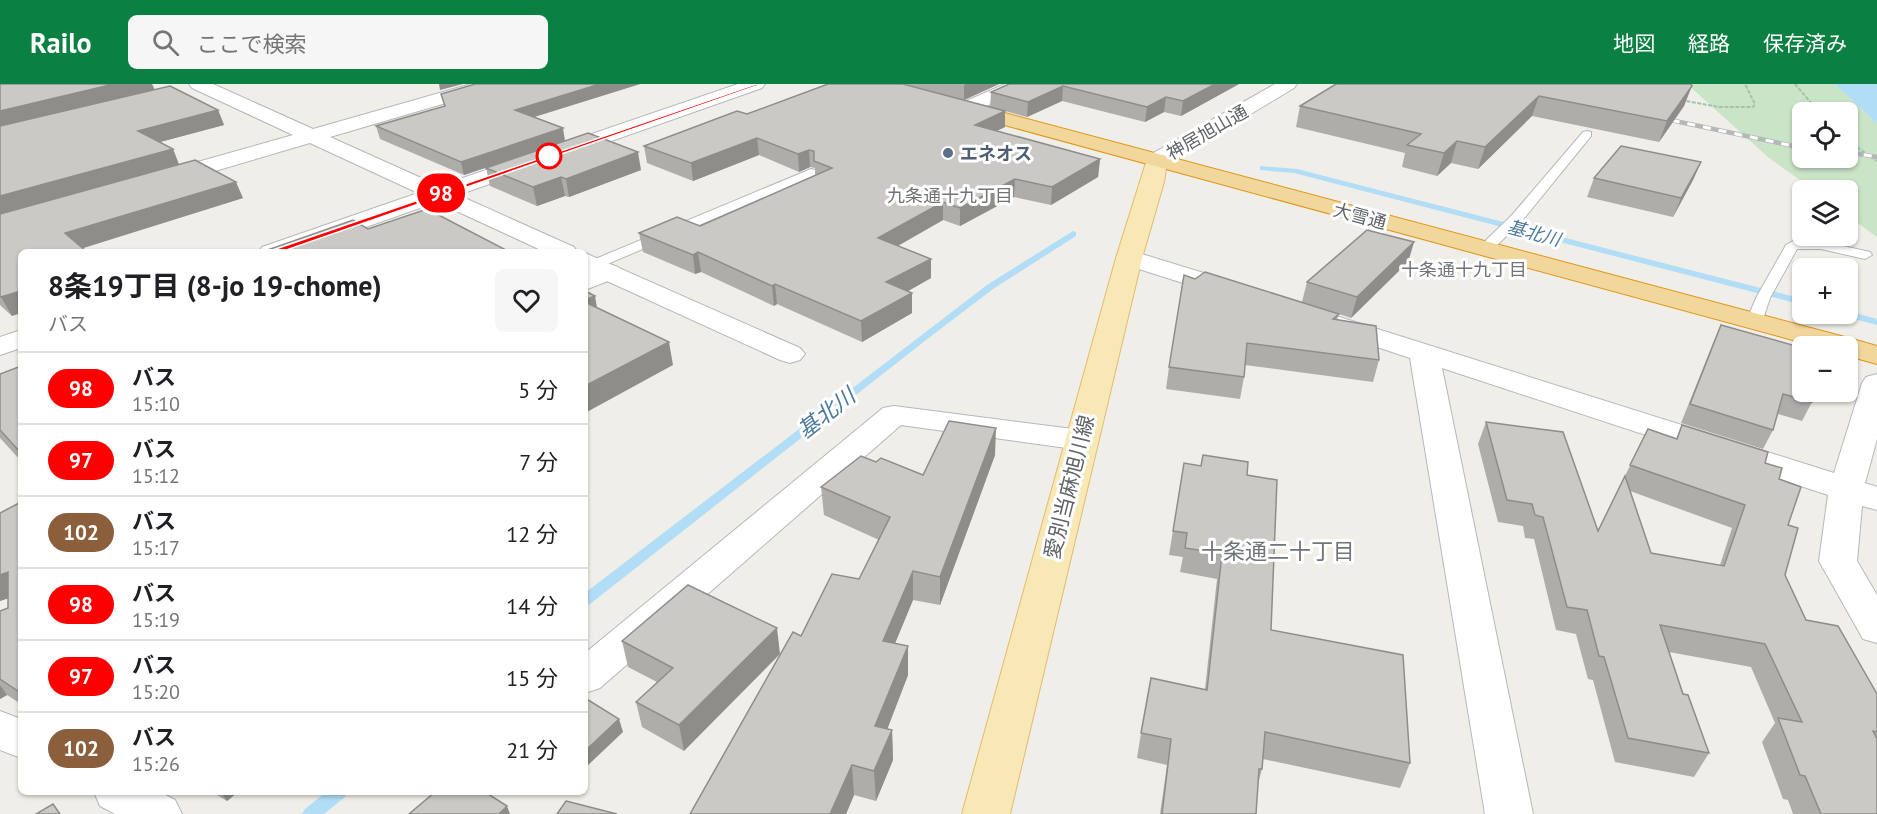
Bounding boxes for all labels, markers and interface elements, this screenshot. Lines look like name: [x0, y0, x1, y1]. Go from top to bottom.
search box: [128, 15, 548, 69]
text: Railo: [30, 24, 92, 61]
icon: search: [149, 26, 182, 59]
text: ここで検索: [197, 30, 307, 58]
text: 地図: [1613, 30, 1655, 57]
text: 経路: [1688, 30, 1730, 57]
text: 保存済み: [1763, 30, 1847, 57]
street label: 神居旭山通: [1162, 100, 1252, 164]
map controls: [1792, 102, 1858, 402]
button: locate: [1792, 102, 1858, 168]
place label: エネオス: [960, 142, 1032, 165]
unlabelled marker: [536, 143, 562, 169]
marker: エネオス: [941, 146, 955, 160]
line badge: 98: [414, 174, 468, 212]
text: 98: [429, 180, 453, 207]
button: layers: [1792, 180, 1858, 246]
district label: 九条通十九丁目: [887, 184, 1013, 207]
street label: 大雪通: [1331, 198, 1389, 234]
water label: 基北川: [1505, 215, 1565, 252]
district label: 十条通十九丁目: [1401, 258, 1527, 281]
button: +: [1792, 258, 1858, 324]
text: 8条19丁目 (8-jo 19-chome): [48, 267, 382, 304]
button: heart: [495, 269, 558, 332]
text: バス: [48, 311, 88, 337]
button: −: [1792, 336, 1858, 402]
text: バス: [132, 363, 176, 391]
text: 98: [69, 375, 93, 402]
text: 5 分: [518, 376, 558, 404]
water label: 基北川: [791, 380, 862, 444]
text: 15:10: [132, 391, 180, 417]
street label: 愛別当麻旭川線: [1038, 412, 1100, 562]
text: バス: [132, 435, 176, 463]
text: 97: [69, 447, 93, 474]
text: 7 分: [519, 448, 558, 476]
text: 15:12: [132, 463, 180, 489]
text: バス: [132, 507, 176, 535]
text: 102: [63, 519, 99, 546]
text: 12 分: [506, 520, 558, 548]
text: 15:17: [132, 535, 180, 561]
district label: 十条通二十丁目: [1201, 537, 1355, 565]
text: バス: [132, 579, 176, 607]
text: 98: [69, 591, 93, 618]
text: 14 分: [506, 592, 558, 620]
text: 15:19: [132, 607, 180, 633]
text: バス: [132, 651, 176, 679]
text: 97: [69, 663, 93, 690]
text: 15 分: [506, 664, 558, 692]
text: 15:20: [132, 679, 180, 705]
text: バス: [132, 723, 176, 751]
text: 102: [63, 735, 99, 762]
text: 21 分: [506, 736, 558, 764]
text: 15:26: [132, 751, 180, 777]

